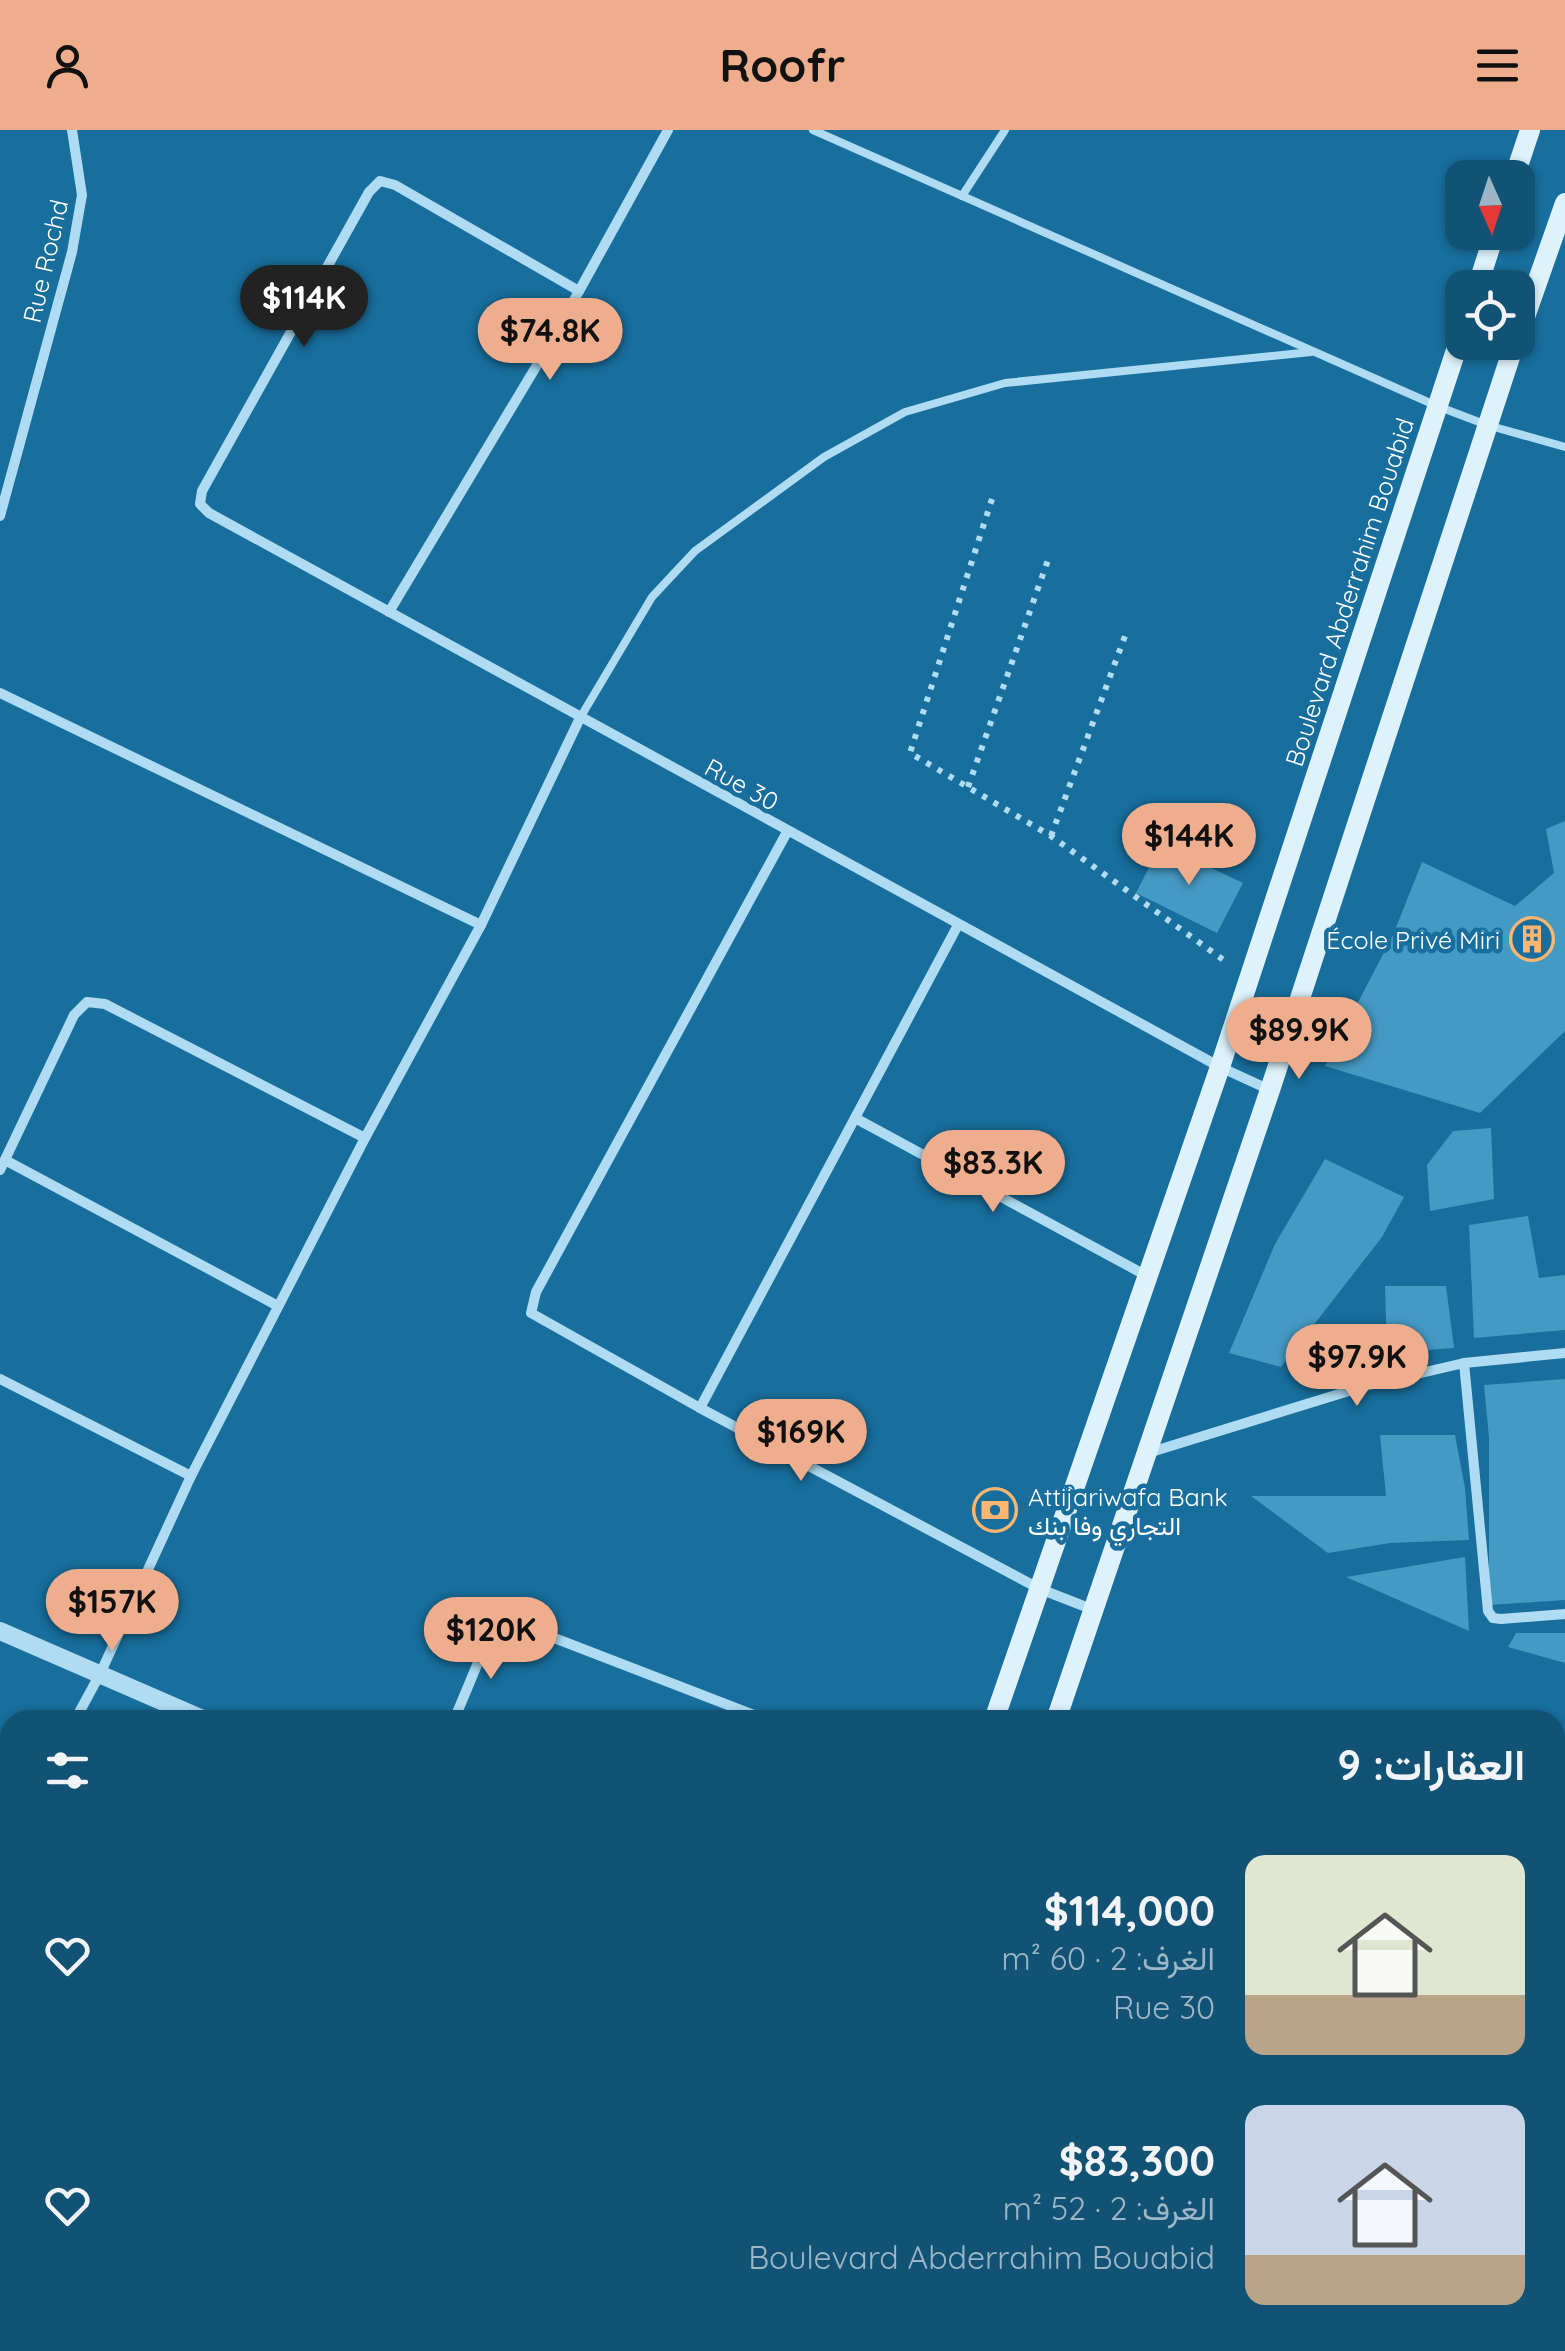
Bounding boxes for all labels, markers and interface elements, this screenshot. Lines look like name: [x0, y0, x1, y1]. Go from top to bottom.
text: Roofr: [719, 37, 846, 93]
icon: person: [40, 38, 95, 93]
icon: menu: [1470, 38, 1525, 93]
north arrow: [1445, 160, 1535, 250]
map controls: [1445, 160, 1535, 360]
street label: Rue Rochd: [16, 196, 74, 326]
pin: $114K: [234, 265, 374, 350]
button: locate: [1445, 270, 1535, 360]
text: $114K: [262, 277, 346, 317]
pin: $74.8K: [469, 298, 631, 383]
text: $74.8K: [500, 310, 600, 350]
street label: Boulevard Abderrahim Bouabid: [1278, 414, 1420, 770]
street label: Rue 30: [700, 751, 784, 817]
pin: $144K: [1119, 803, 1259, 888]
text: $144K: [1144, 815, 1234, 855]
building icon: École Privé Miri: [1509, 916, 1555, 962]
place label: École Privé Miri: [1326, 924, 1500, 955]
pin: $89.9K: [1218, 997, 1380, 1082]
text: $89.9K: [1249, 1009, 1349, 1049]
pin: $83.3K: [912, 1130, 1074, 1215]
text: $83.3K: [943, 1142, 1043, 1182]
pin: $97.9K: [1276, 1324, 1438, 1409]
text: $97.9K: [1308, 1336, 1406, 1376]
pin: $169K: [731, 1399, 871, 1484]
text: $169K: [757, 1411, 845, 1451]
place label: Attijariwafa Bank التجاري وفا بنك: [1028, 1481, 1228, 1547]
bank icon: Attijariwafa Bank التجاري وفا بنك: [972, 1487, 1018, 1533]
pin: $157K: [42, 1569, 182, 1654]
text: $157K: [68, 1581, 156, 1621]
pin: $120K: [421, 1597, 561, 1682]
text: $120K: [446, 1609, 536, 1649]
text: العقارات: 9: [1337, 1738, 1525, 1791]
icon: filters: [40, 1743, 95, 1798]
text: $114,000: [1044, 1884, 1215, 1937]
icon: home: [1325, 1895, 1445, 2015]
icon: heart: [40, 1928, 95, 1983]
text: الغرف: 2 · 60 m²: [1002, 1938, 1215, 1978]
text: Rue 30: [1113, 1987, 1215, 2027]
text: $83,300: [1059, 2134, 1215, 2187]
icon: home: [1325, 2145, 1445, 2265]
icon: heart: [40, 2178, 95, 2233]
text: الغرف: 2 · 52 m²: [1003, 2188, 1215, 2228]
text: Boulevard Abderrahim Bouabid: [748, 2237, 1215, 2277]

